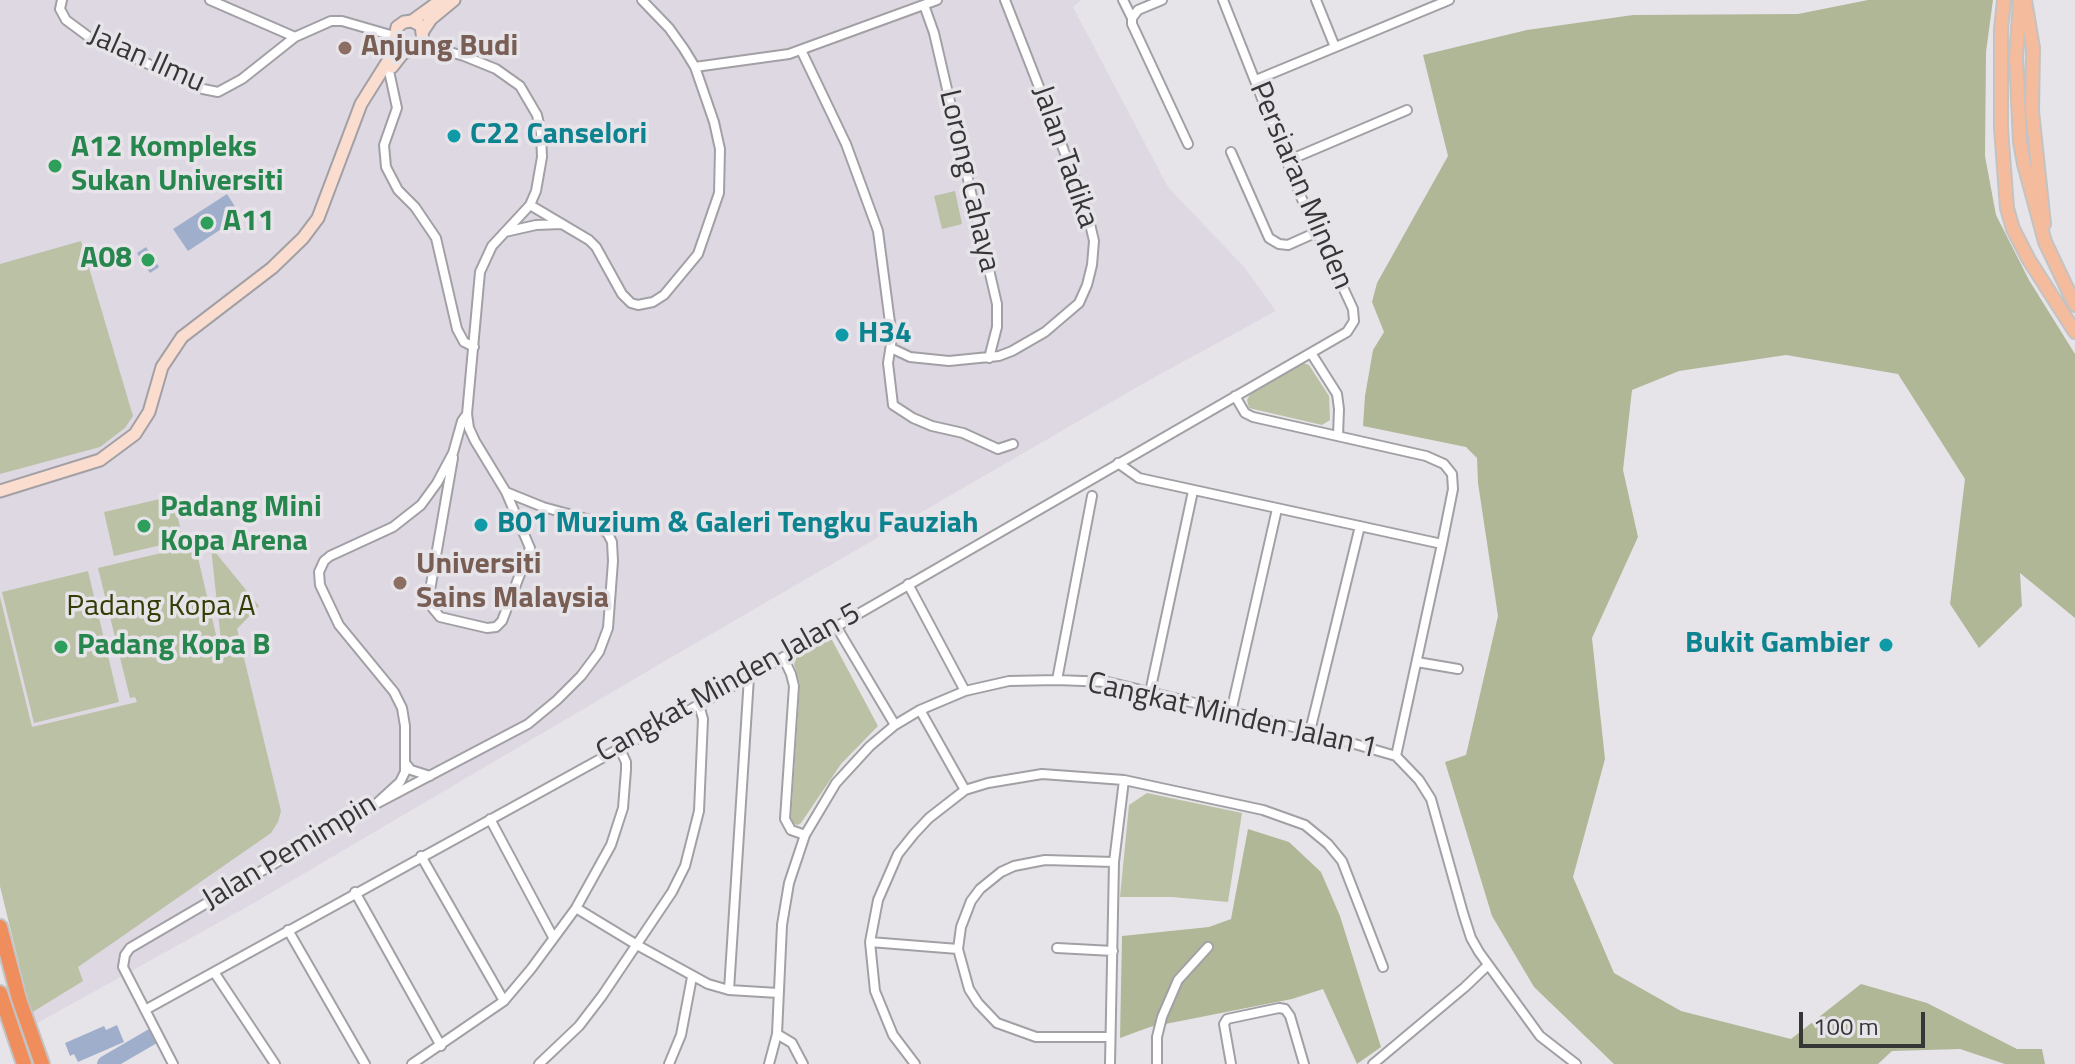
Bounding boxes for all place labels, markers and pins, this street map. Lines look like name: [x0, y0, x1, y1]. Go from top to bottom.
place label: Anjung Budi: [361, 30, 518, 66]
marker: Anjung Budi: [336, 39, 354, 57]
place label: C22 Canselori: [470, 118, 647, 154]
marker: C22 Canselori: [445, 127, 463, 145]
place label: A12 Kompleks Sukan Universiti: [71, 131, 283, 202]
marker: A12 Kompleks Sukan Universiti: [46, 157, 64, 175]
place label: A11: [223, 205, 275, 241]
marker: A11: [198, 214, 216, 232]
place label: A08: [80, 242, 132, 278]
marker: A08: [139, 251, 157, 269]
place label: H34: [858, 317, 912, 353]
marker: H34: [833, 326, 851, 344]
place label: Padang Mini Kopa Arena: [160, 491, 322, 562]
place label: B01 Muzium & Galeri Tengku Fauziah: [497, 507, 979, 543]
marker: B01 Muzium & Galeri Tengku Fauziah: [472, 516, 490, 534]
marker: Padang Mini Kopa Arena: [135, 517, 153, 535]
place label: Universiti Sains Malaysia: [416, 548, 609, 618]
marker: Universiti Sains Malaysia: [391, 574, 409, 592]
place label: Bukit Gambier: [1685, 627, 1870, 663]
place label: Padang Kopa B: [77, 629, 271, 665]
marker: Bukit Gambier: [1877, 636, 1895, 654]
marker: Padang Kopa B: [52, 638, 70, 656]

